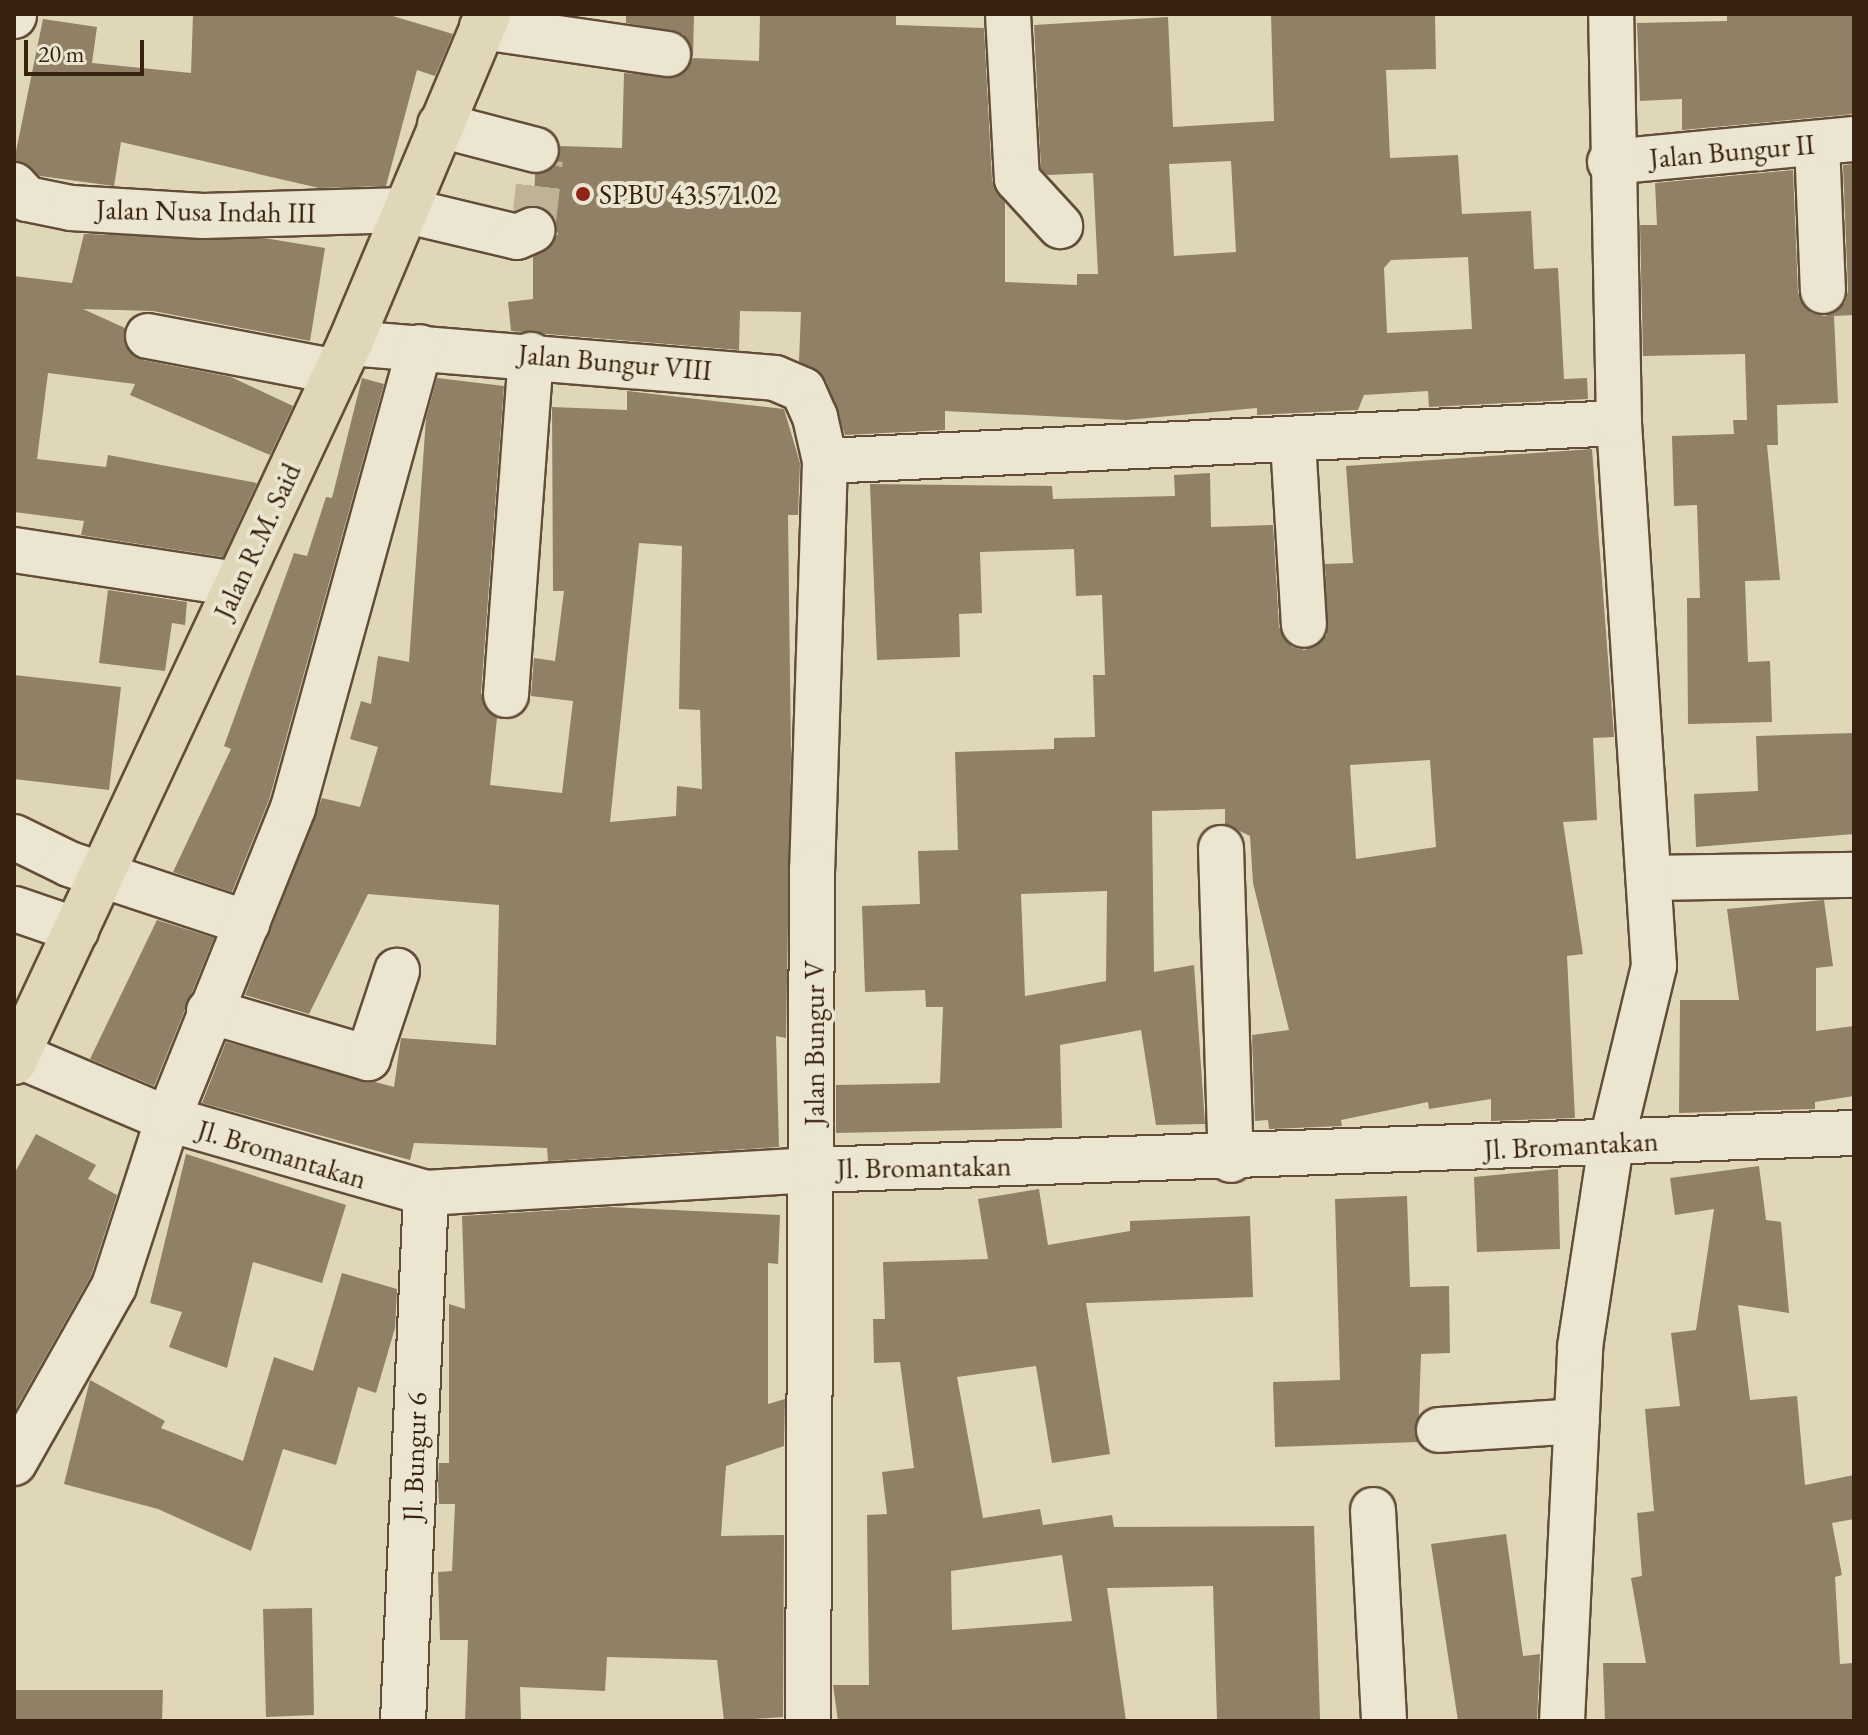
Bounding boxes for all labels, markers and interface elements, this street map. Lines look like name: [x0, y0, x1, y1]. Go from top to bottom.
scale bar: [28, 24, 148, 74]
text: 20 m: [38, 38, 85, 69]
street label: Jalan Bungur II: [1648, 127, 1816, 175]
place label: SPBU 43.571.02: [599, 177, 777, 211]
marker: SPBU 43.571.02: [574, 185, 592, 203]
street label: Jalan Nusa Indah III: [96, 192, 316, 230]
street label: Jalan Bungur VIII: [517, 337, 713, 387]
street label: Jalan R.M. Said: [206, 458, 308, 624]
street label: Jalan Bungur V: [797, 960, 831, 1126]
street label: Jl. Bromantakan: [194, 1112, 370, 1196]
street label: Jl. Bromantakan: [1483, 1124, 1659, 1166]
street label: Jl. Bromantakan: [836, 1149, 1012, 1185]
street label: Jl. Bungur 6: [395, 1392, 433, 1522]

